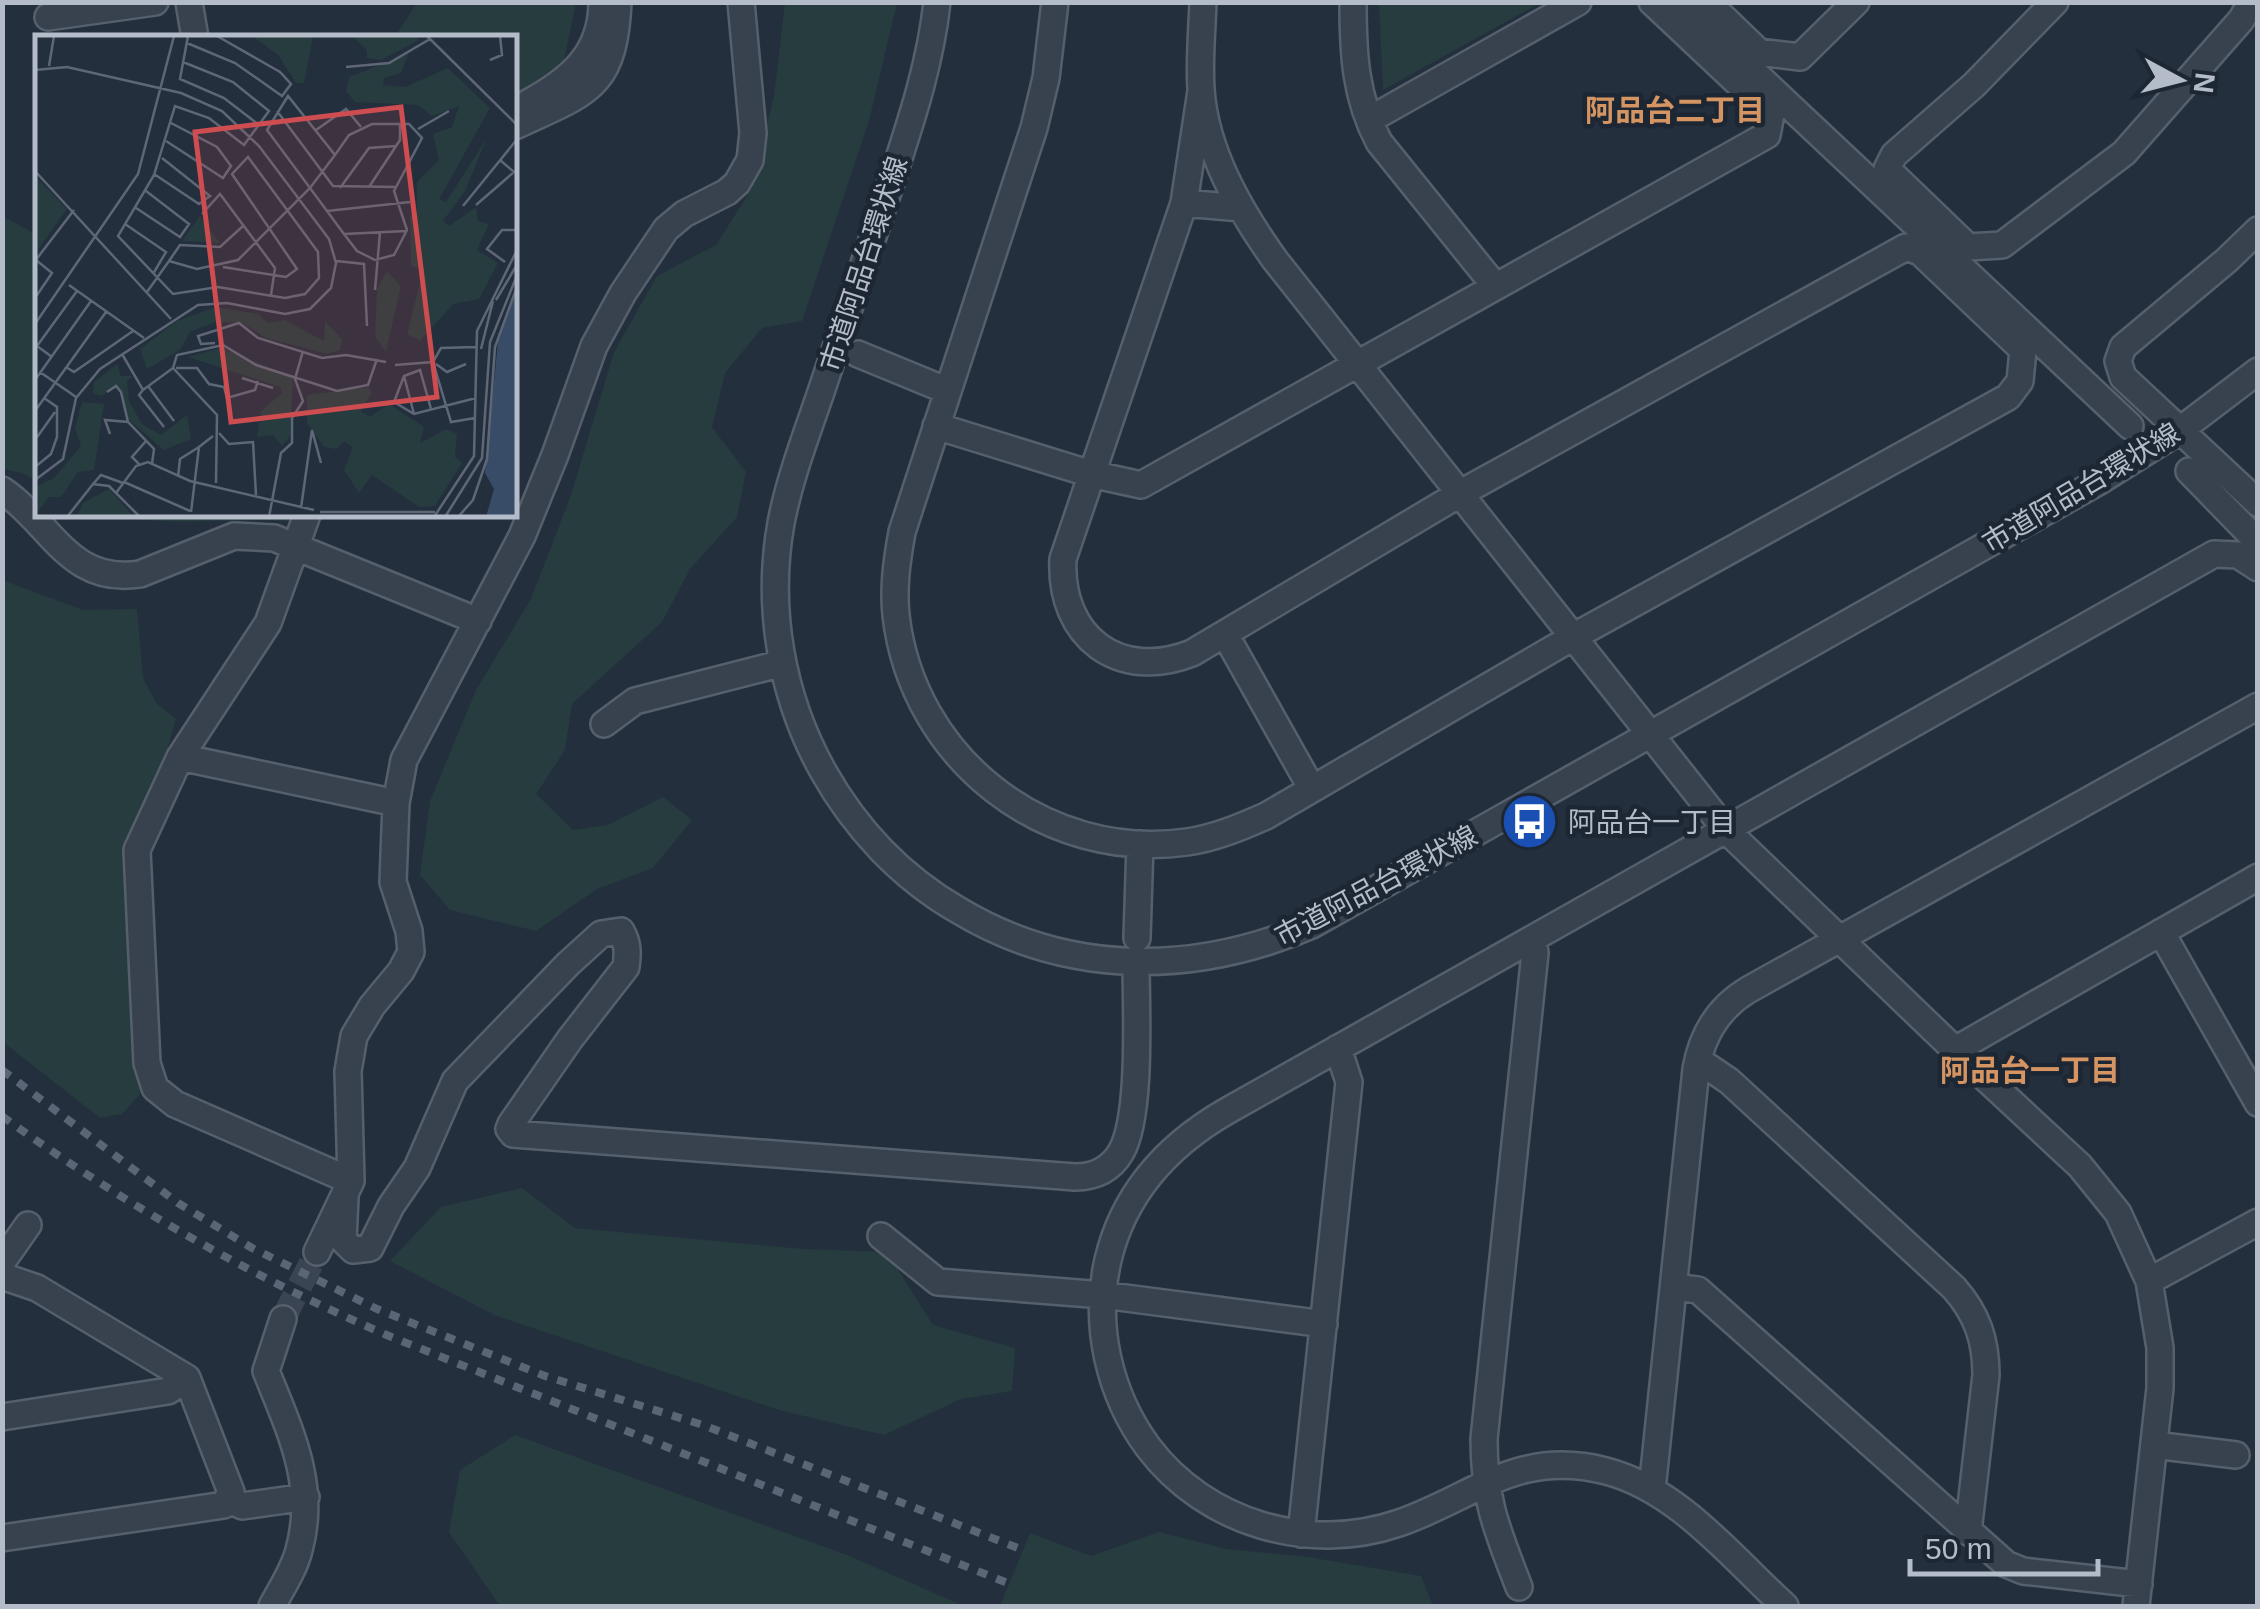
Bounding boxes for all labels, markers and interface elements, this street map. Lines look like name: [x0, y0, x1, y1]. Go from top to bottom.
north arrow: [2130, 30, 2230, 130]
inset map: [35, 35, 518, 518]
text: N: [2188, 71, 2221, 95]
district label: 阿品台二丁目: [1585, 94, 1765, 127]
street label: 市道阿品台環状線: [815, 153, 913, 375]
street label: 市道阿品台環状線: [1977, 417, 2185, 559]
bus stop icon: 阿品台一丁目: [1499, 792, 1559, 852]
place label: 阿品台一丁目: [1568, 807, 1736, 838]
street label: 市道阿品台環状線: [1270, 820, 1482, 952]
district label: 阿品台一丁目: [1940, 1054, 2120, 1087]
scale bar: [1910, 1514, 2098, 1576]
text: 50 m: [1925, 1532, 1992, 1565]

